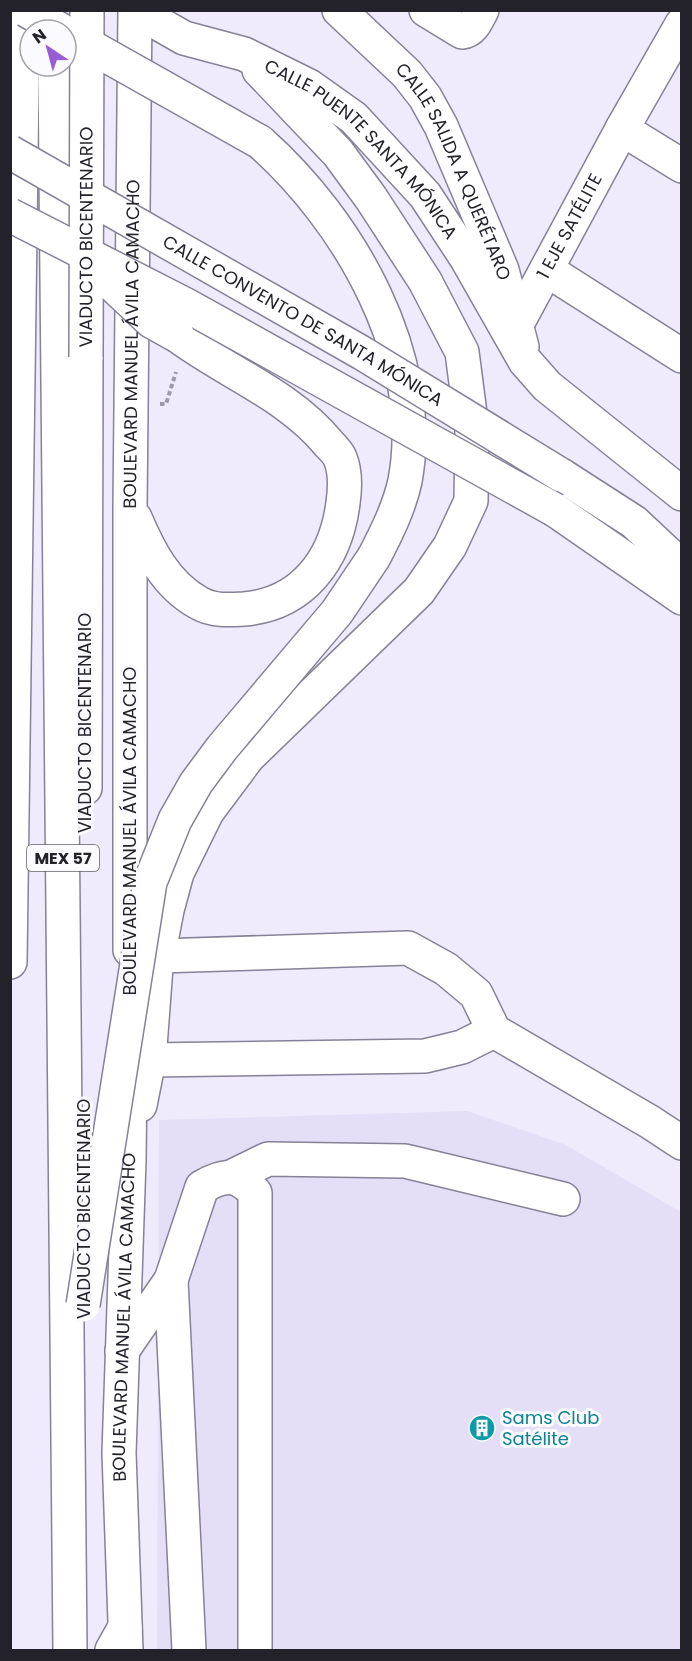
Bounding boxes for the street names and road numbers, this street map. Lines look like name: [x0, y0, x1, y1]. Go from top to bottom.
street label: CALLE PUENTE SANTA MÓNICA: [260, 53, 464, 244]
street label: CALLE SALIDA A QUERÉTARO: [390, 57, 517, 283]
street label: VIADUCTO BICENTENARIO: [73, 127, 99, 347]
street label: 1 EJE SATÉLITE: [531, 169, 608, 283]
street label: BOULEVARD MANUEL ÁVILA CAMACHO: [117, 179, 145, 509]
street label: CALLE CONVENTO DE SANTA MÓNICA: [158, 229, 448, 412]
street label: VIADUCTO BICENTENARIO: [72, 613, 97, 833]
street label: BOULEVARD MANUEL ÁVILA CAMACHO: [117, 667, 142, 995]
road number: MEX 57: [27, 845, 99, 871]
street label: VIADUCTO BICENTENARIO: [71, 1099, 96, 1319]
street label: BOULEVARD MANUEL ÁVILA CAMACHO: [106, 1153, 141, 1482]

